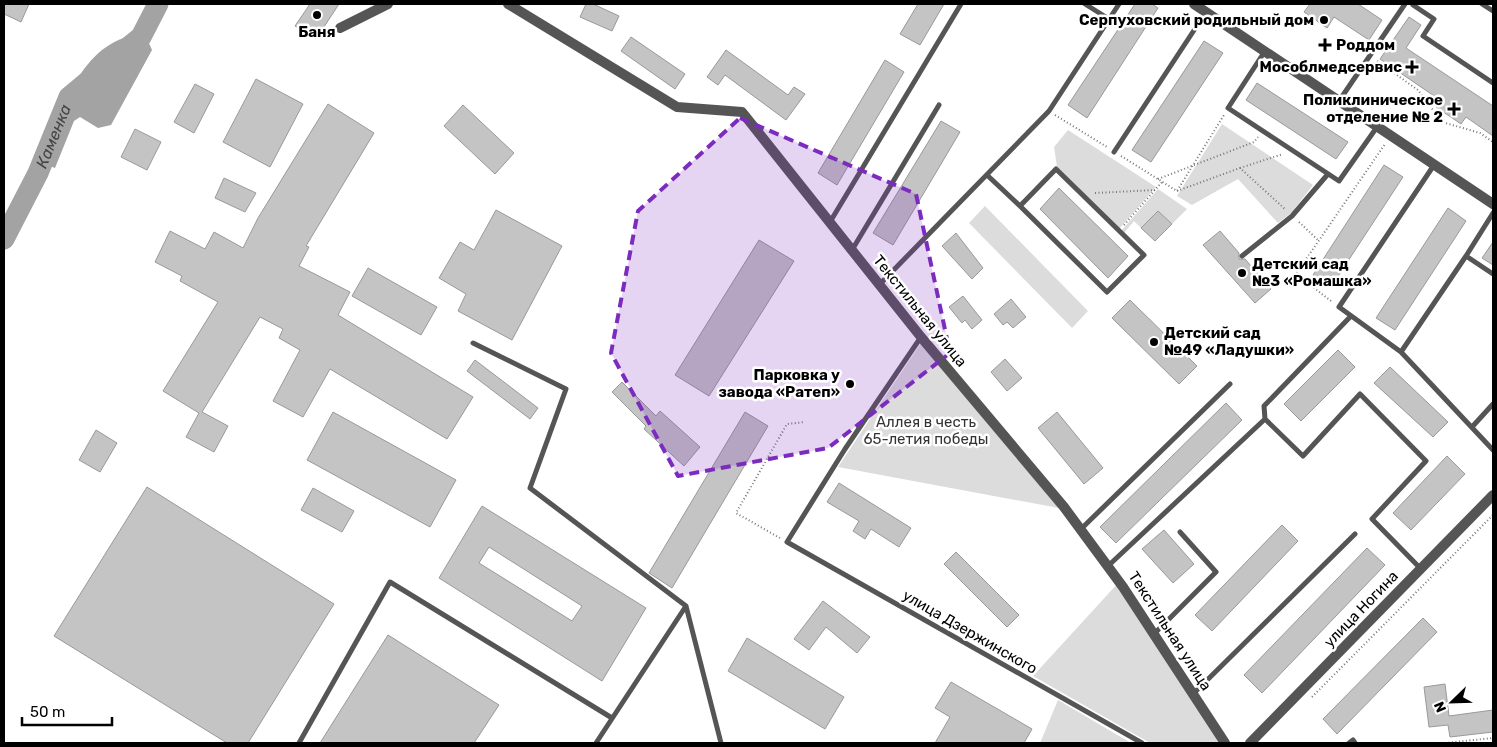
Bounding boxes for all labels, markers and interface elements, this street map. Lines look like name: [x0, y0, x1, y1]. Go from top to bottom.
marker: Баня: [311, 9, 323, 21]
place label: Серпуховский родильный дом: [1079, 11, 1314, 29]
marker: Серпуховский родильный дом: [1318, 14, 1330, 26]
place label: Баня: [298, 23, 336, 41]
place label: Роддом: [1336, 36, 1395, 54]
marker: Роддом: [1318, 38, 1332, 52]
place label: Мособлмедсервис: [1259, 58, 1402, 76]
marker: Мособлмедсервис: [1406, 61, 1418, 73]
place label: Поликлиническое отделение № 2: [1303, 91, 1443, 126]
water label: Каменка: [32, 101, 75, 171]
marker: Поликлиническое отделение № 2: [1447, 102, 1461, 116]
street label: Текстильная улица: [869, 252, 971, 370]
place label: Детский сад №3 «Ромашка»: [1252, 255, 1371, 290]
marker: Детский сад №3 «Ромашка»: [1236, 267, 1248, 279]
place label: Детский сад №49 «Ладушки»: [1164, 324, 1294, 359]
marker: Детский сад №49 «Ладушки»: [1148, 336, 1160, 348]
place label: Парковка у завода «Ратеп»: [718, 366, 840, 401]
marker: Парковка у завода «Ратеп»: [844, 378, 856, 390]
park label: Аллея в честь 65-летия победы: [864, 413, 988, 448]
street label: улица Ногина: [1320, 567, 1402, 651]
street label: Текстильная улица: [1125, 568, 1215, 694]
street label: улица Дзержинского: [900, 586, 1040, 678]
north arrow: [1427, 677, 1477, 727]
scale bar: [22, 694, 112, 726]
text: N: [1431, 699, 1450, 715]
text: 50 m: [30, 703, 65, 721]

